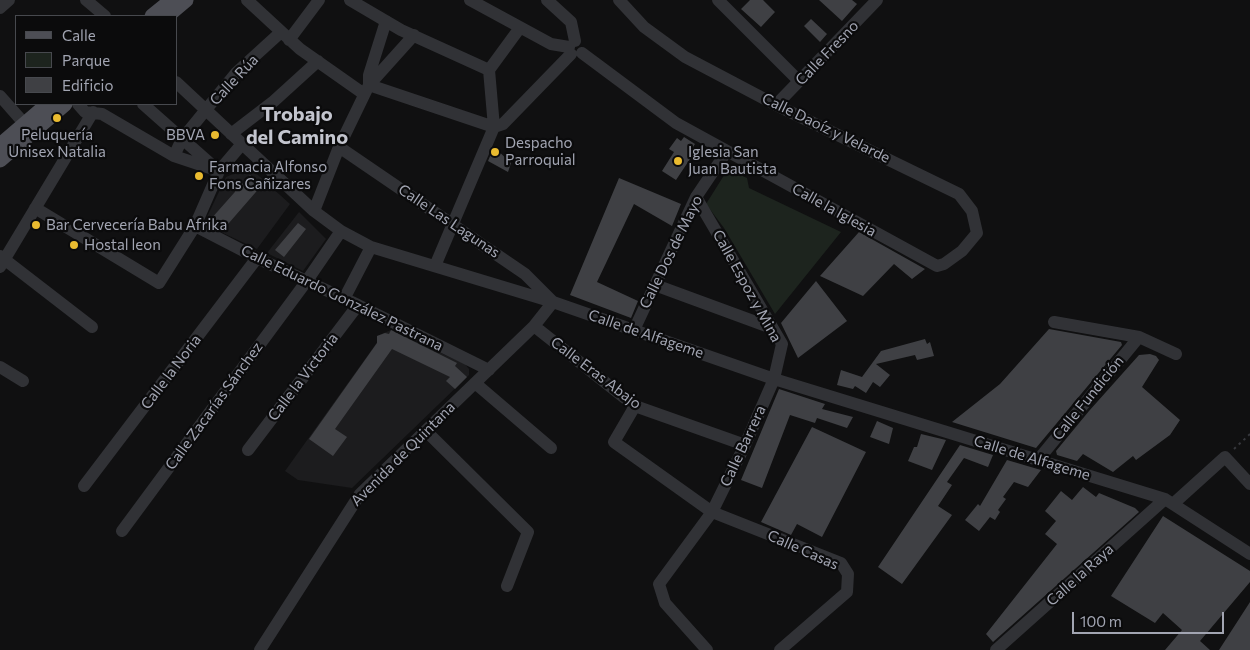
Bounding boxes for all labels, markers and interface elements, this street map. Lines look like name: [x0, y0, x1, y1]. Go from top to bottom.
legend: [15, 15, 178, 105]
street label: Calle Fresno: [792, 17, 862, 89]
text: Calle: [62, 26, 96, 44]
text: Parque: [62, 51, 110, 69]
street label: Calle Rúa: [206, 51, 262, 109]
text: Edificio: [62, 76, 113, 94]
street label: Calle Daoíz y Velarde: [759, 89, 893, 167]
district label: Trobajo del Camino: [246, 102, 348, 149]
marker: Peluquería Unisex Natalia: [51, 112, 63, 124]
place label: Peluquería Unisex Natalia: [8, 126, 106, 161]
place label: BBVA: [166, 126, 205, 144]
marker: BBVA: [209, 129, 221, 141]
place label: Despacho Parroquial: [505, 134, 576, 169]
place label: Iglesia San Juan Bautista: [688, 143, 777, 178]
marker: Despacho Parroquial: [489, 146, 501, 158]
marker: Iglesia San Juan Bautista: [672, 155, 684, 167]
place label: Farmacia Alfonso Fons Cañizares: [209, 158, 327, 193]
marker: Farmacia Alfonso Fons Cañizares: [193, 170, 205, 182]
street label: Calle la Iglesia: [789, 179, 879, 241]
street label: Calle Las Lagunas: [395, 180, 503, 262]
street label: Calle Dos de Mayo: [636, 192, 706, 312]
place label: Bar Cervecería Babu Afrika: [46, 216, 227, 234]
marker: Bar Cervecería Babu Afrika: [30, 219, 42, 231]
street label: Calle Espoz y Mina: [709, 227, 785, 345]
place label: Hostal leon: [84, 236, 161, 254]
marker: Hostal leon: [68, 239, 80, 251]
street label: Calle Eduardo González Pastrana: [238, 241, 446, 355]
street label: Calle de Alfageme: [586, 306, 706, 362]
street label: Calle la Victoria: [264, 330, 342, 424]
street label: Calle la Noria: [137, 331, 205, 413]
street label: Calle Eras Abajo: [547, 333, 645, 413]
street label: Calle Zacarías Sánchez: [162, 339, 266, 473]
street label: Calle Fundición: [1049, 352, 1127, 444]
street label: Avenida de Quintana: [347, 398, 459, 510]
street label: Calle Barrera: [716, 403, 770, 489]
street label: Calle de Alfageme: [972, 432, 1092, 484]
street label: Calle Casas: [765, 526, 841, 574]
street label: Calle la Raya: [1043, 540, 1117, 610]
scale bar: [1075, 602, 1228, 634]
text: 100 m: [1080, 612, 1122, 630]

